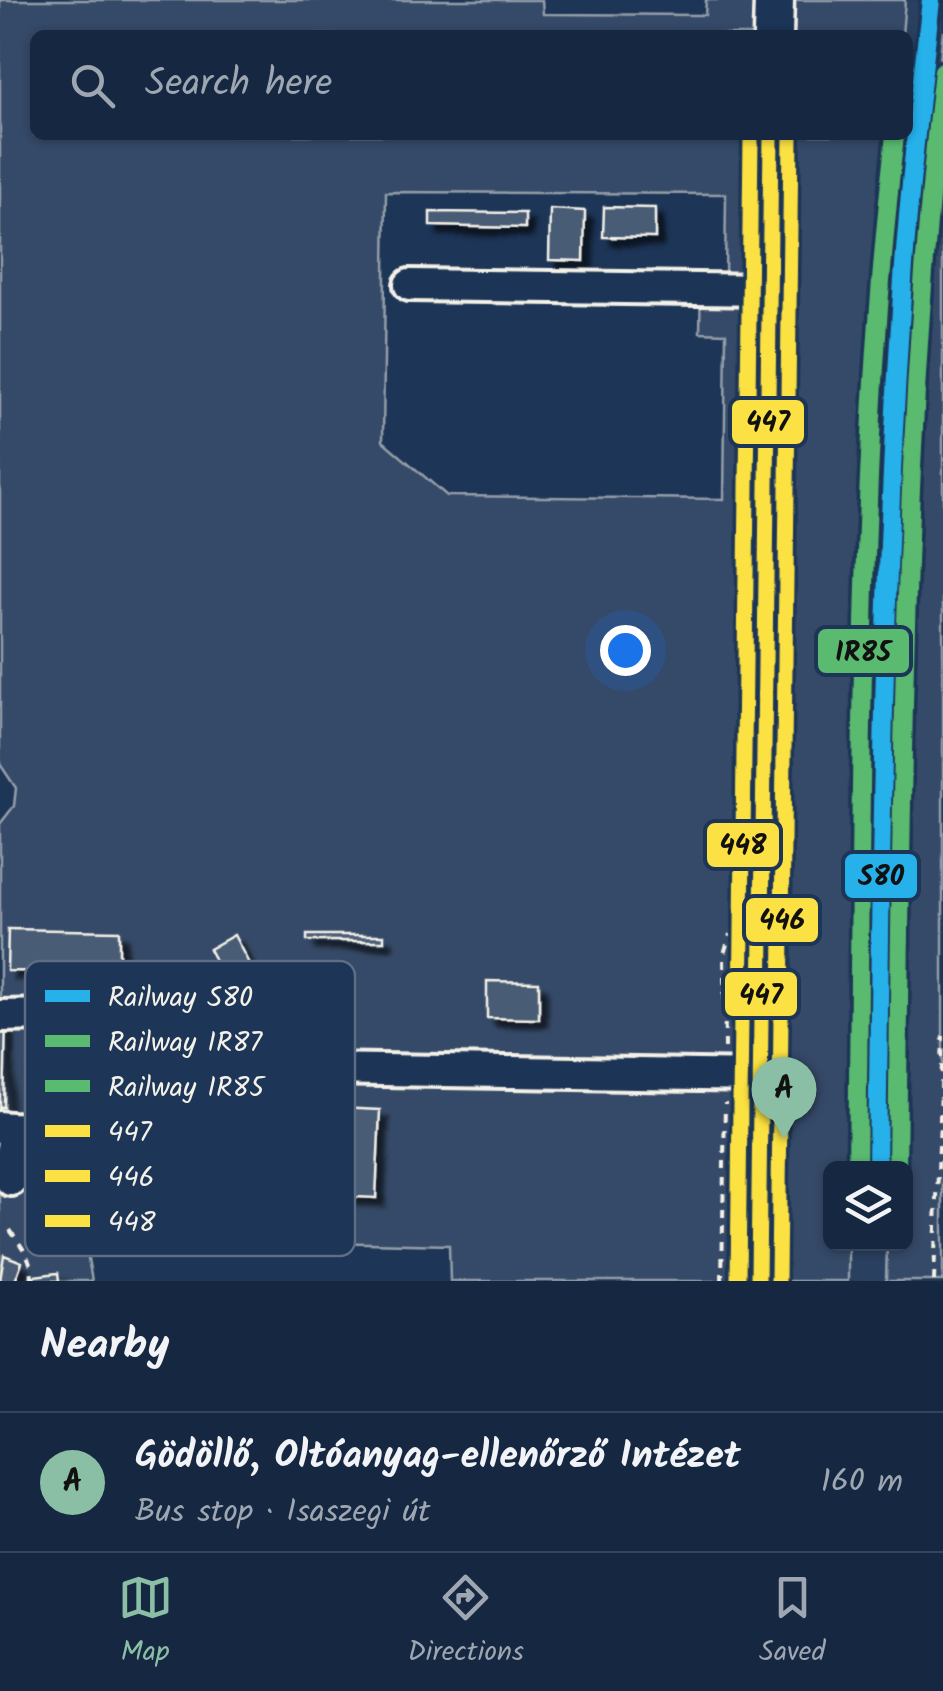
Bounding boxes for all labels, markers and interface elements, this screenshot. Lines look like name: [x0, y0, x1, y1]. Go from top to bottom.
search box: [30, 30, 913, 140]
text: Search here: [145, 55, 332, 115]
icon: search: [65, 58, 120, 113]
line badge: 447: [730, 398, 806, 446]
text: 447: [746, 401, 791, 446]
your location: [600, 625, 651, 676]
line badge: IR85: [816, 627, 911, 675]
text: IR85: [835, 631, 894, 676]
line badge: 448: [705, 821, 781, 869]
text: 448: [719, 824, 767, 869]
line badge: S80: [843, 852, 919, 900]
text: S80: [858, 855, 905, 900]
line badge: 446: [744, 896, 820, 944]
text: 446: [759, 899, 805, 944]
legend: [25, 961, 355, 1256]
line badge: 447: [723, 970, 799, 1018]
text: 447: [739, 974, 784, 1019]
text: Railway S80: [108, 976, 253, 1021]
text: Railway IR87: [108, 1021, 263, 1066]
pin: A: [752, 1056, 816, 1139]
text: Railway IR85: [108, 1066, 266, 1111]
text: 447: [108, 1111, 153, 1156]
text: 446: [108, 1156, 154, 1201]
map controls: [823, 1161, 913, 1251]
button: layers: [823, 1161, 913, 1251]
text: 448: [108, 1201, 156, 1246]
text: Nearby: [40, 1313, 169, 1380]
text: Gödöllő, Oltóanyag-ellenőrző Intézet: [135, 1427, 741, 1487]
text: A: [62, 1457, 83, 1508]
text: 160 m: [821, 1457, 903, 1508]
text: Bus stop · Isaszegi út: [135, 1487, 430, 1538]
tab: Map: [118, 1570, 173, 1675]
tab: Directions: [408, 1570, 524, 1675]
tab: Saved: [759, 1570, 825, 1675]

